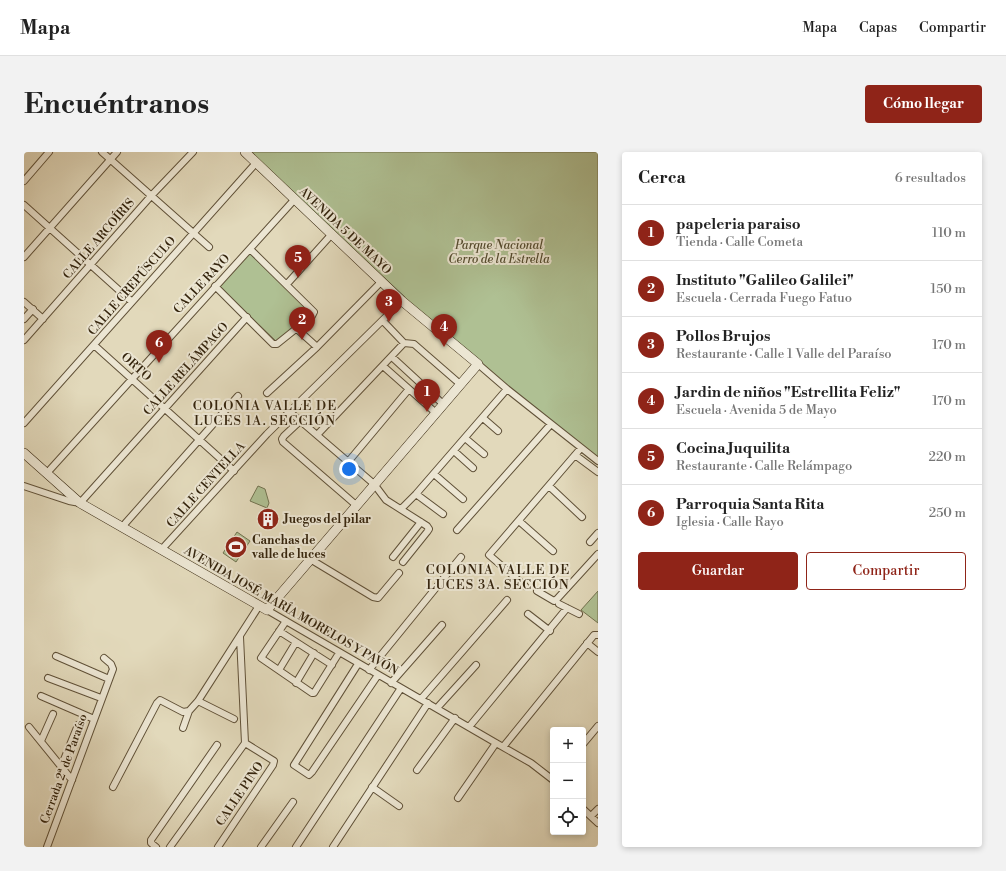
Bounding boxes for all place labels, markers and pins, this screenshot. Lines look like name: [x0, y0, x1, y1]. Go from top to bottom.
pin: 5: [285, 245, 311, 278]
pin: 3: [376, 289, 402, 322]
pin: 2: [289, 307, 315, 340]
pin: 4: [431, 314, 457, 347]
pin: 6: [146, 330, 172, 363]
pin: 1: [414, 379, 440, 412]
building icon: Juegos del pilar: [255, 506, 281, 532]
place label: Juegos del pilar: [282, 512, 371, 527]
place label: Canchas de valle de luces: [251, 533, 326, 562]
sports icon: Canchas de valle de luces: [223, 534, 249, 560]

